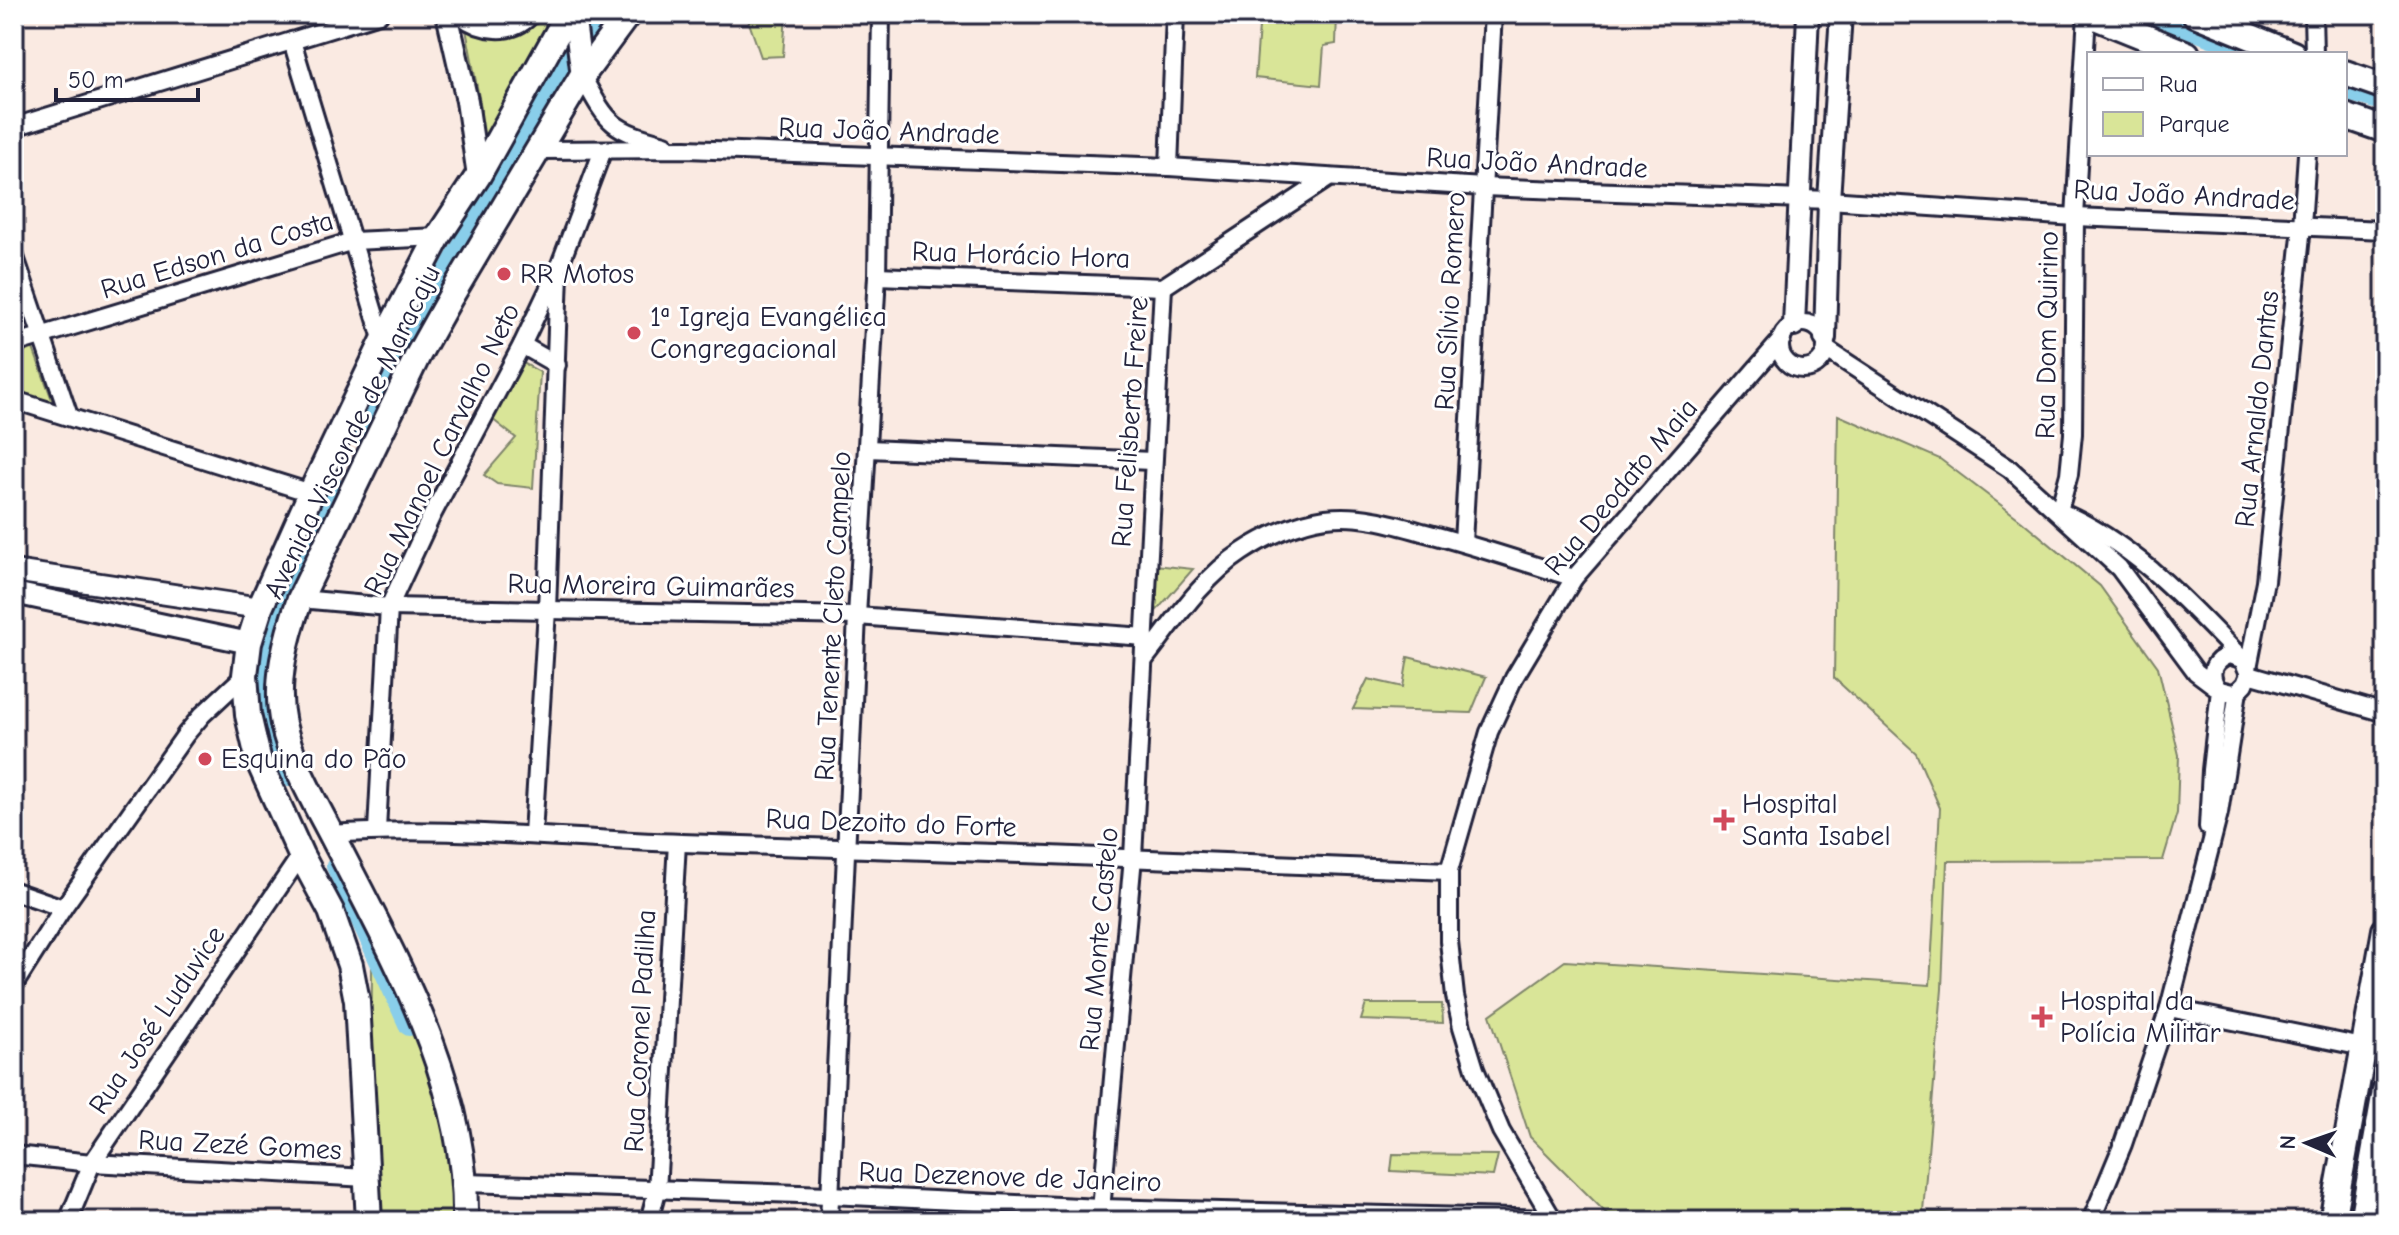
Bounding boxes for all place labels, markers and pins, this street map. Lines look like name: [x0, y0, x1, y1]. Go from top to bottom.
place label: RR Motos: [520, 258, 634, 290]
marker: RR Motos: [495, 265, 513, 283]
place label: 1ª Igreja Evangélica Congregacional: [650, 301, 887, 365]
marker: 1ª Igreja Evangélica Congregacional: [625, 324, 643, 342]
place label: Esquina do Pão: [221, 743, 407, 775]
marker: Esquina do Pão: [196, 750, 214, 768]
place label: Hospital Santa Isabel: [1742, 788, 1891, 852]
marker: Hospital Santa Isabel: [1713, 809, 1735, 831]
place label: Hospital da Polícia Militar: [2060, 985, 2221, 1049]
marker: Hospital da Polícia Militar: [2031, 1006, 2053, 1028]

